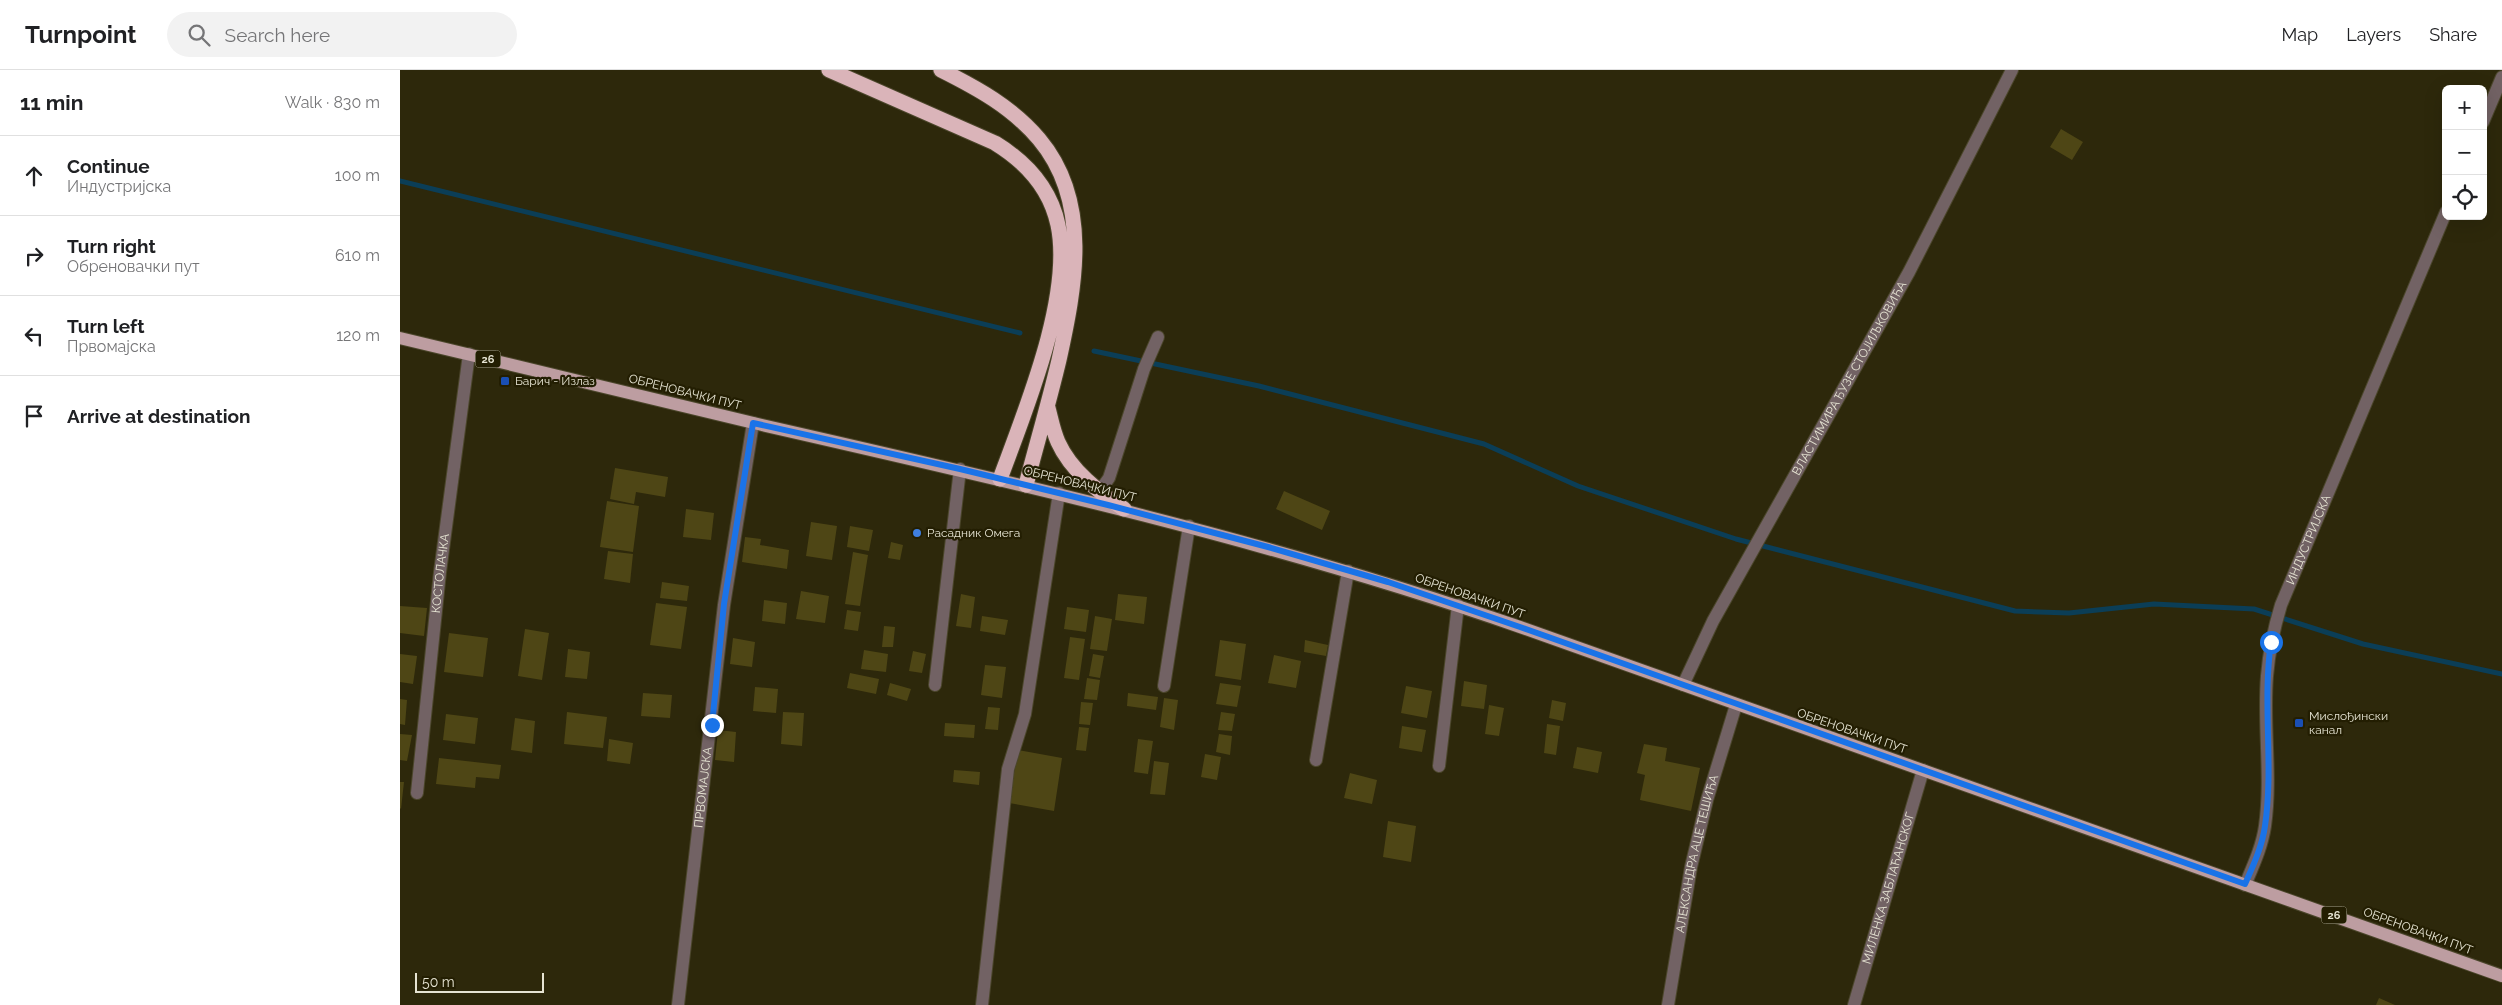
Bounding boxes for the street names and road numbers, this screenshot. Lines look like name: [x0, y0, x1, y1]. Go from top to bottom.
street label: ВЛАСТИМИРА ЂУЗЕ СТОЈИЉКОВИЋА: [1789, 279, 1909, 478]
road number: 26: [476, 350, 500, 368]
street label: ОБРЕНОВАЧКИ ПУТ: [627, 371, 743, 413]
street label: ОБРЕНОВАЧКИ ПУТ: [1022, 463, 1138, 505]
street label: ИНДУСТРИЈСКА: [2283, 493, 2334, 587]
street label: КОСТОЛАЧКА: [429, 533, 452, 614]
street label: ОБРЕНОВАЧКИ ПУТ: [1413, 571, 1527, 622]
street label: ОБРЕНОВАЧКИ ПУТ: [1795, 706, 1909, 757]
street label: ПРВОМАЈСКА: [691, 746, 715, 829]
street label: АЛЕКСАНДРА АЦЕ ТЕШИЋА: [1673, 773, 1721, 934]
street label: МИЛЕНКА ЗАБЛАЋАНСКОГ: [1859, 810, 1917, 966]
street label: ОБРЕНОВАЧКИ ПУТ: [2361, 905, 2475, 958]
road number: 26: [2322, 906, 2346, 924]

